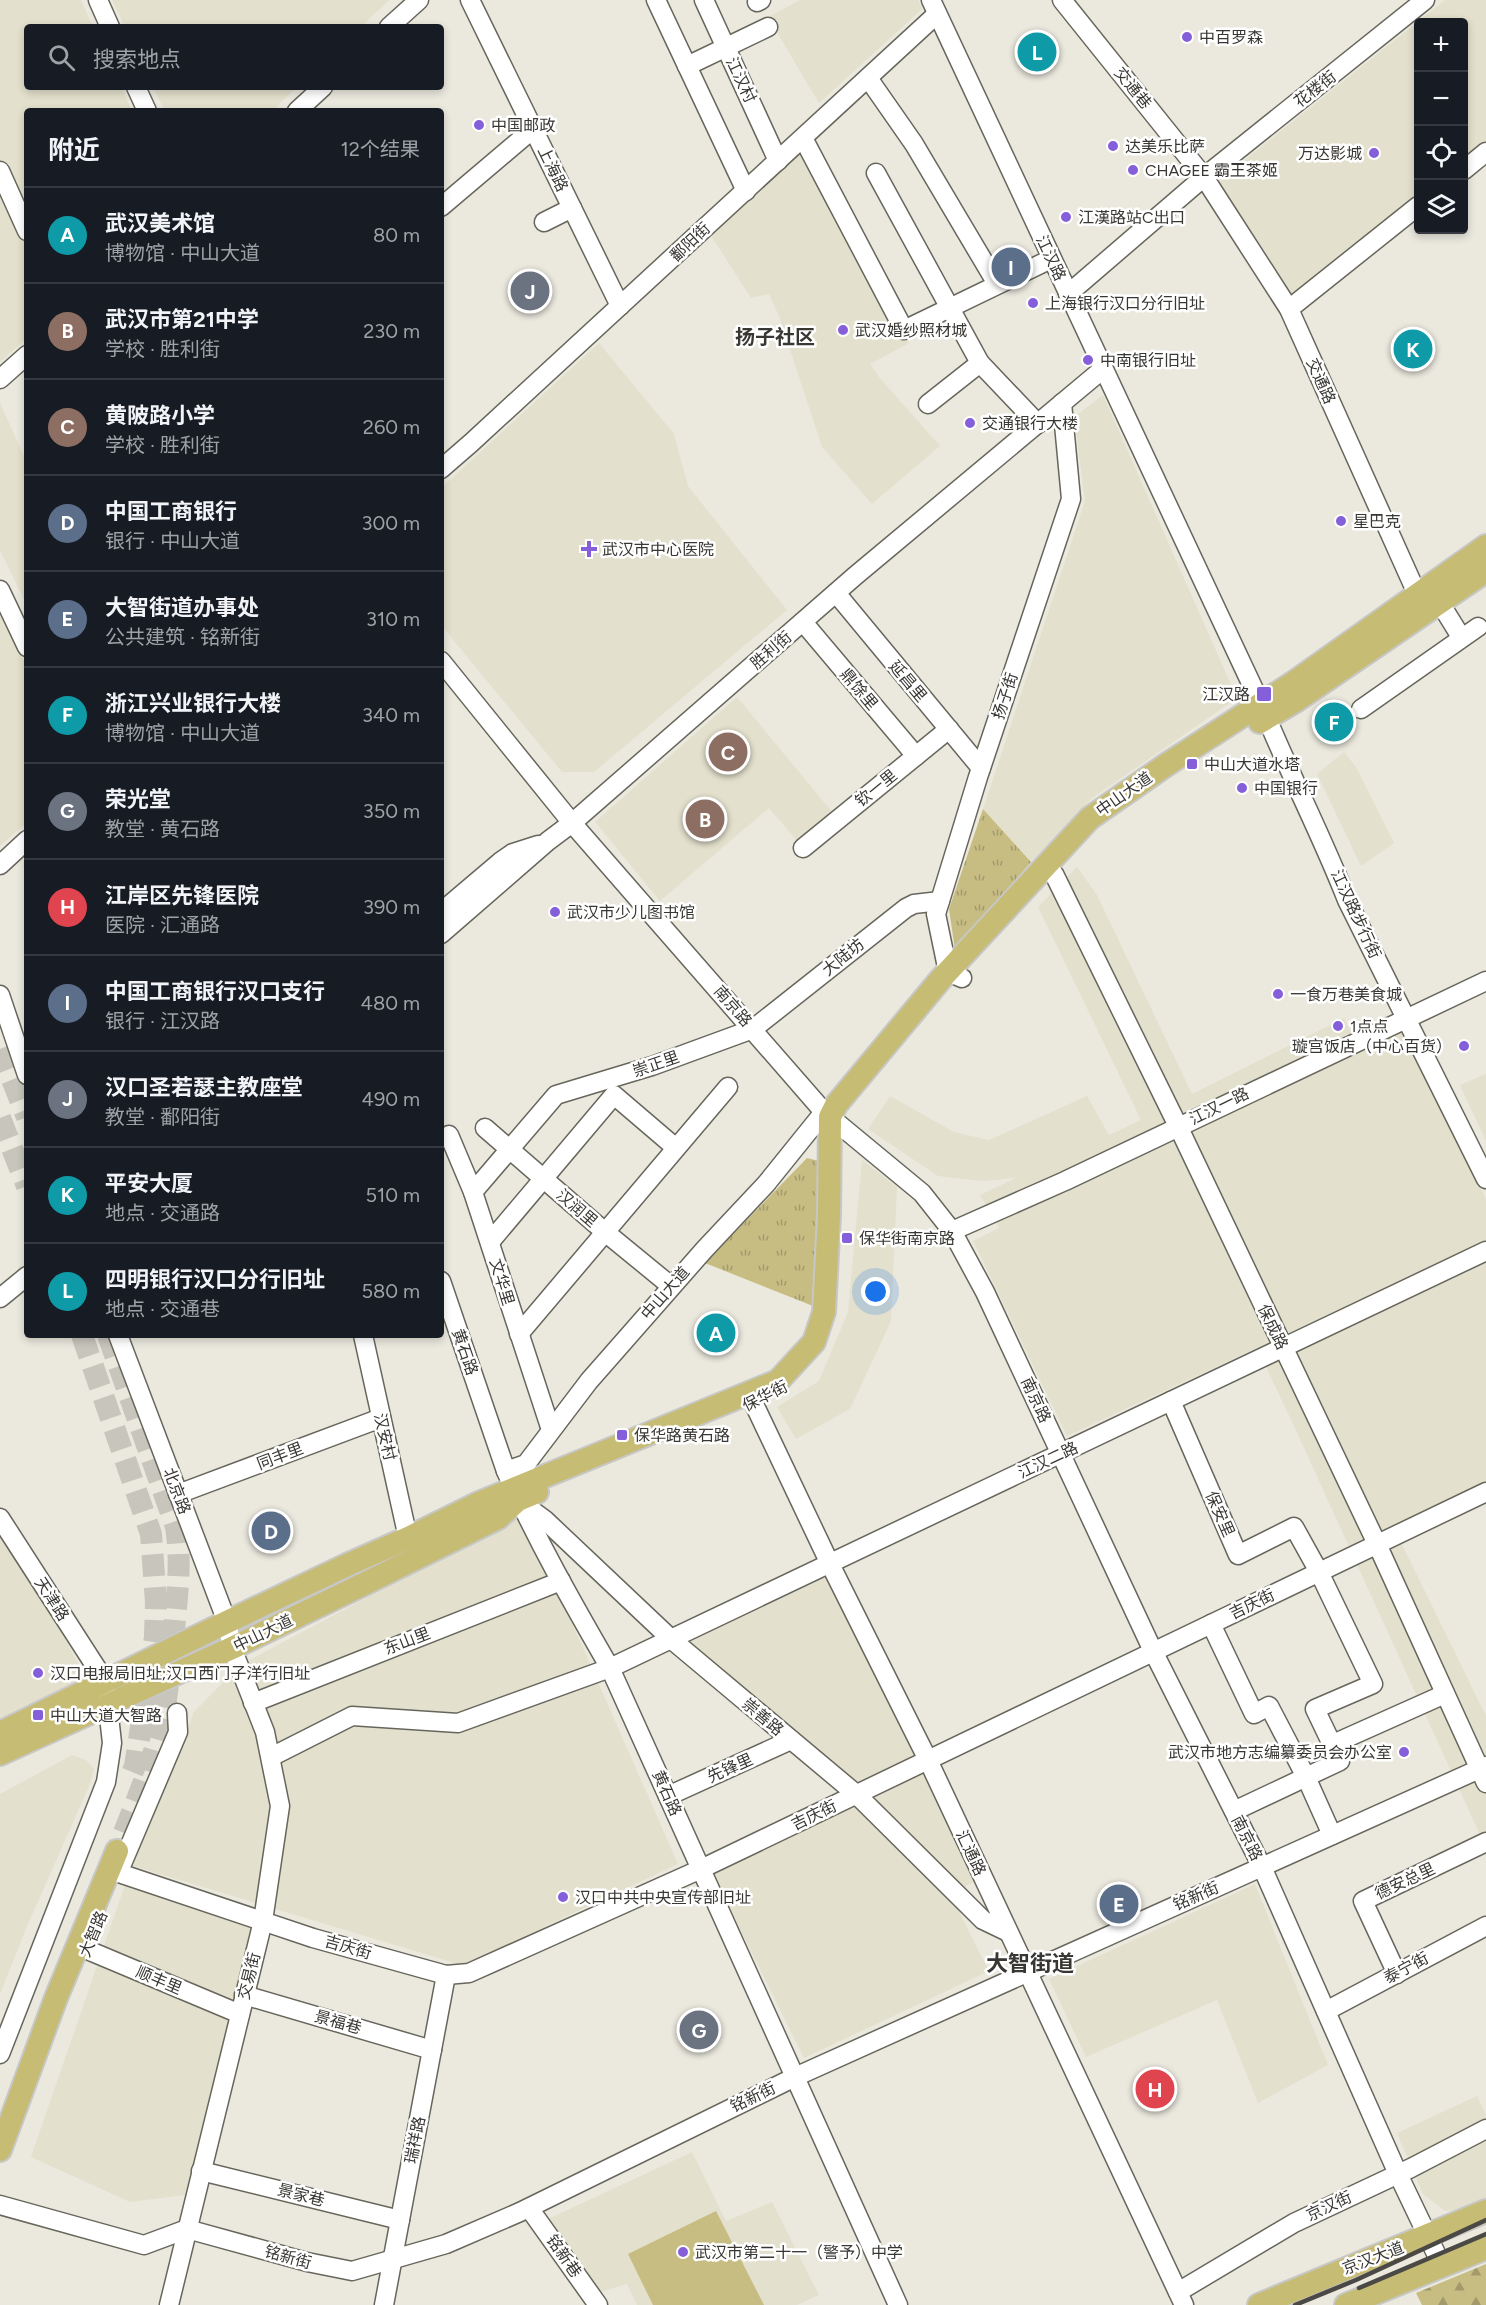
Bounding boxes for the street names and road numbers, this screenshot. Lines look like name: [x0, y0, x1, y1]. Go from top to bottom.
street label: 江汉村: [722, 54, 760, 106]
street label: 交通巷: [1111, 63, 1155, 113]
street label: 花楼街: [1290, 67, 1340, 111]
street label: 上海路: [534, 143, 572, 195]
street label: 鄱阳街: [666, 219, 714, 265]
street label: 江汉路: [1032, 232, 1070, 284]
street label: 交通路: [1303, 355, 1339, 407]
street label: 胜利街: [747, 627, 795, 673]
street label: 延昌里: [885, 657, 931, 705]
street label: 鼎馀里: [836, 665, 882, 713]
street label: 扬子街: [989, 670, 1021, 722]
street label: 钦一里: [851, 766, 901, 810]
street label: 中山大道: [1092, 768, 1156, 820]
street label: 江汉路步行街: [1327, 866, 1385, 962]
street label: 大陆坊: [818, 935, 868, 979]
street label: 南京路: [710, 982, 756, 1030]
street label: 崇正里: [630, 1047, 682, 1081]
street label: 江汉一路: [1186, 1083, 1252, 1129]
street label: 汉润里: [553, 1185, 601, 1231]
street label: 文华里: [486, 1256, 518, 1308]
street label: 中山大道: [637, 1263, 693, 1323]
street label: 保成路: [1254, 1301, 1292, 1353]
street label: 黄石路: [448, 1326, 482, 1378]
street label: 南京路: [1017, 1374, 1055, 1426]
street label: 保华街: [739, 1377, 791, 1415]
street label: 汉安村: [370, 1411, 400, 1463]
street label: 江汉二路: [1015, 1438, 1081, 1482]
street label: 同丰里: [254, 1439, 306, 1473]
street label: 北京路: [160, 1465, 194, 1517]
street label: 保安里: [1202, 1488, 1238, 1540]
street label: 天津路: [31, 1574, 73, 1624]
street label: 吉庆街: [1226, 1585, 1278, 1623]
street label: 中山大道: [230, 1610, 296, 1656]
street label: 东山里: [381, 1624, 433, 1658]
street label: 崇善路: [739, 1694, 787, 1740]
street label: 先锋里: [704, 1750, 756, 1786]
street label: 黄石路: [649, 1767, 685, 1819]
street label: 吉庆街: [788, 1796, 840, 1834]
street label: 南京路: [1228, 1812, 1266, 1864]
street label: 汇通路: [952, 1827, 990, 1879]
street label: 德安总里: [1372, 1859, 1438, 1903]
street label: 铭新街: [1170, 1878, 1222, 1914]
street label: 大智路: [75, 1908, 111, 1960]
street label: 吉庆街: [322, 1931, 374, 1963]
street label: 泰宁街: [1380, 1948, 1432, 1988]
street label: 交易街: [234, 1950, 264, 2002]
street label: 顺丰里: [133, 1962, 185, 1998]
street label: 景福巷: [312, 2006, 364, 2038]
street label: 铭新街: [727, 2078, 779, 2116]
street label: 瑞祥路: [401, 2115, 429, 2165]
street label: 景家巷: [275, 2180, 327, 2210]
street label: 京汉街: [1303, 2187, 1355, 2225]
street label: 铭新巷: [542, 2231, 586, 2281]
street label: 京汉大道: [1340, 2238, 1406, 2278]
street label: 铭新街: [262, 2242, 314, 2272]

